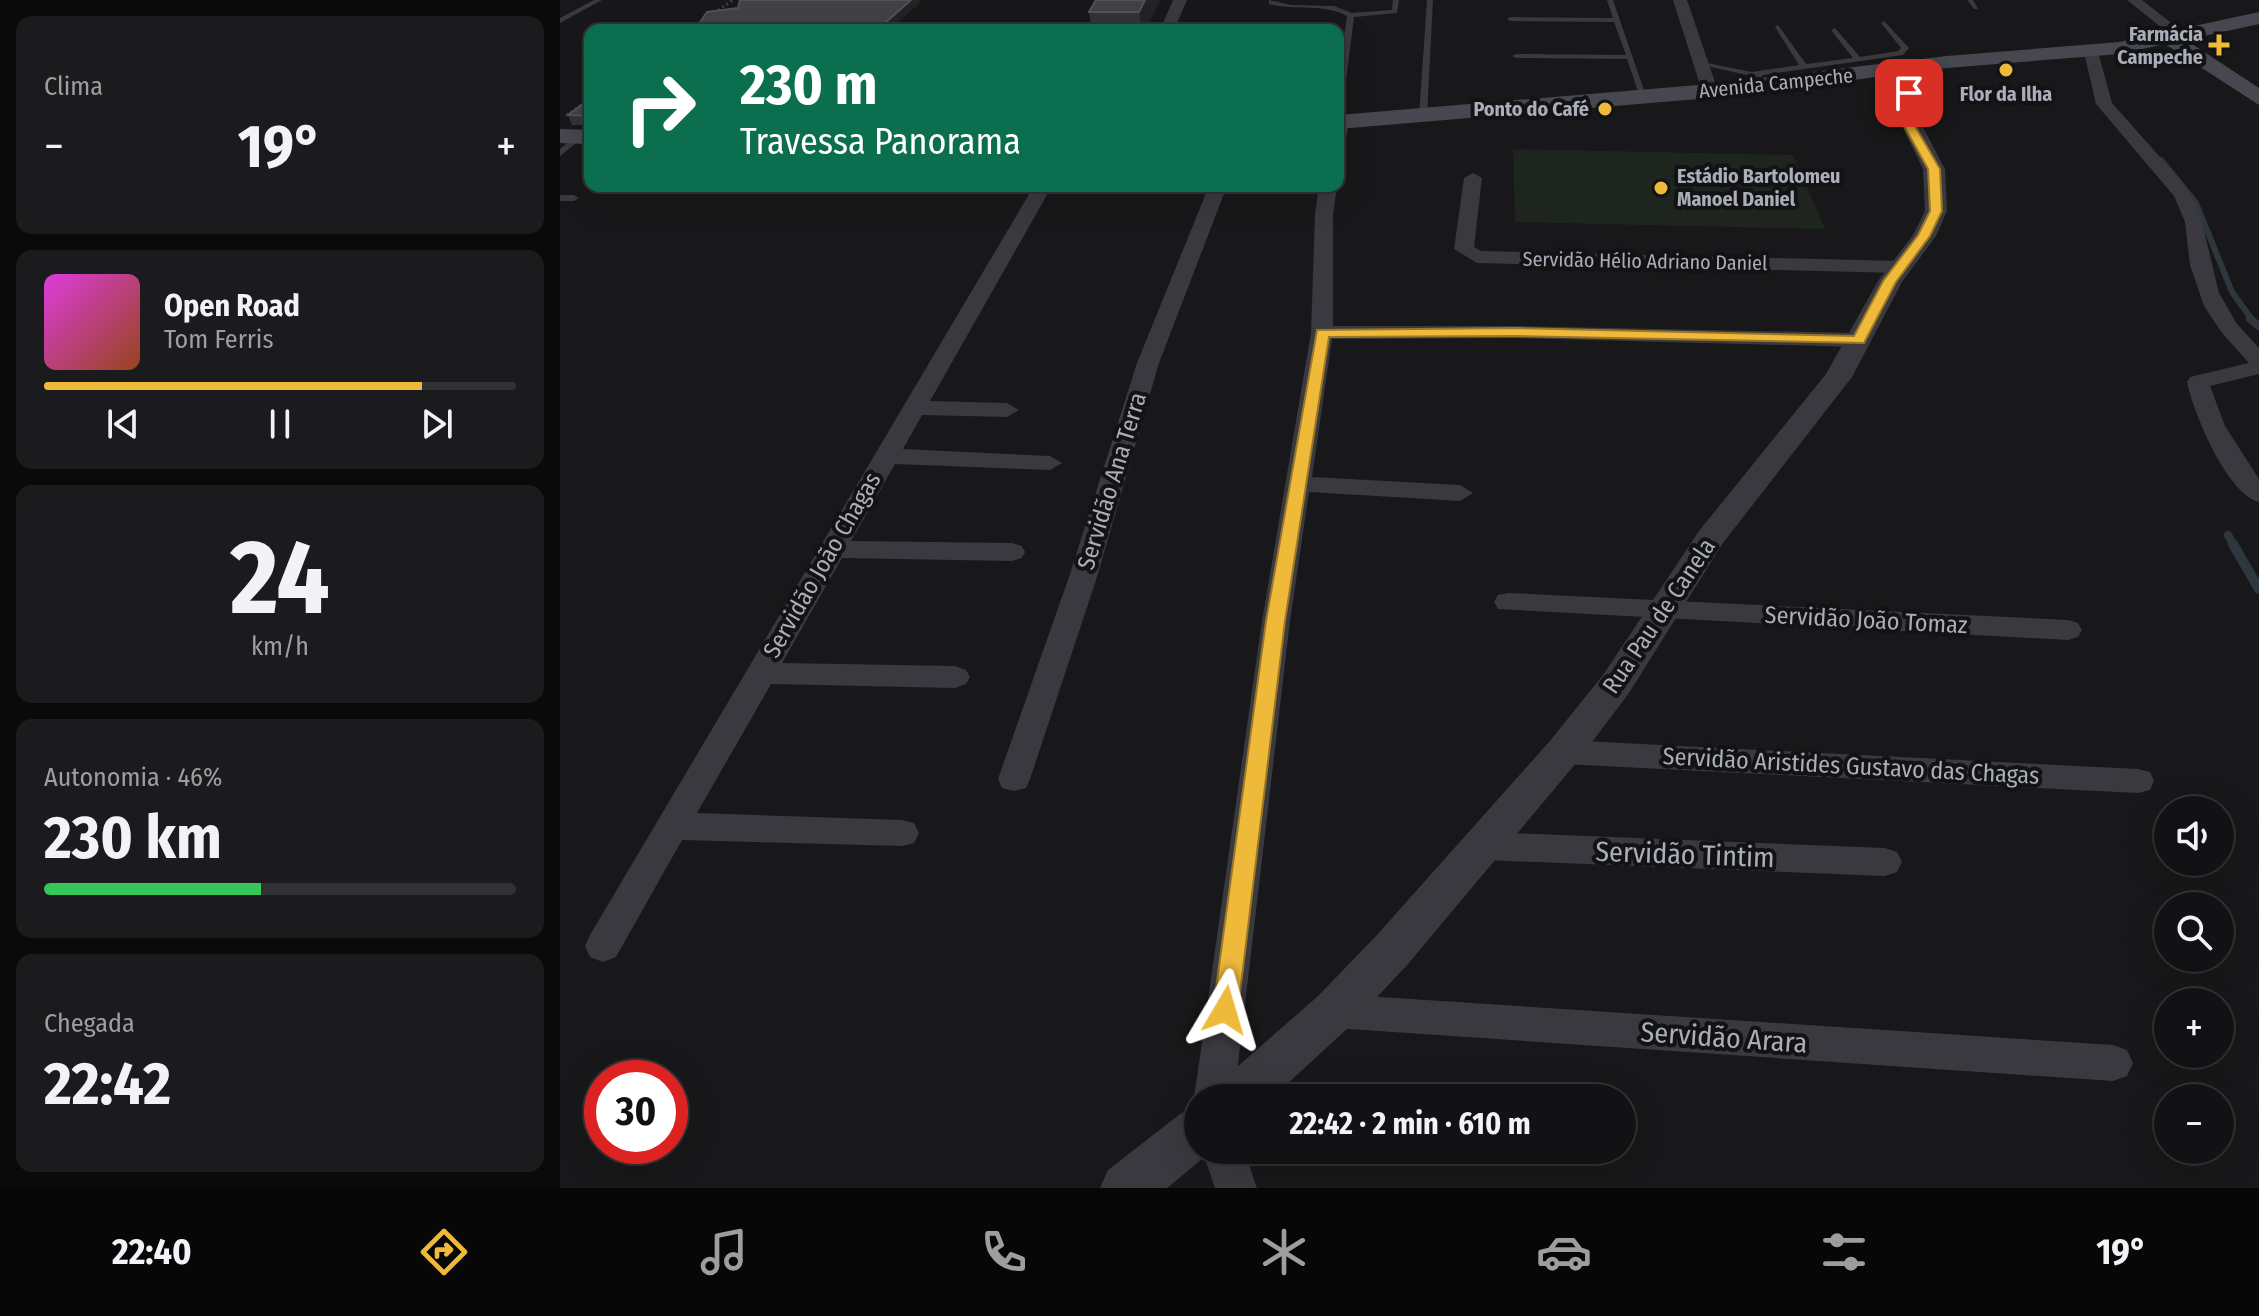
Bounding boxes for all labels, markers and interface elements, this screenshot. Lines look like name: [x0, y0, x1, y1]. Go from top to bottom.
place label: Farmácia Campeche: [2117, 22, 2203, 69]
marker: Farmácia Campeche: [2210, 36, 2228, 54]
text: 230 m: [740, 52, 877, 119]
icon: right: [608, 56, 712, 160]
pin: [1875, 59, 1943, 127]
marker: Flor da Ilha: [1997, 61, 2015, 79]
street label: Avenida Campeche: [1698, 63, 1854, 103]
text: Clima: [44, 71, 103, 102]
icon: arrive: [1887, 71, 1931, 115]
place label: Flor da Ilha: [1960, 82, 2052, 106]
place label: Ponto do Café: [1474, 97, 1589, 121]
marker: Ponto do Café: [1596, 100, 1614, 118]
text: 19°: [238, 111, 322, 183]
text: −: [44, 120, 64, 173]
text: +: [496, 120, 516, 173]
text: Travessa Panorama: [740, 120, 1021, 164]
place label: Estádio Bartolomeu Manoel Daniel: [1677, 164, 1840, 211]
marker: Estádio Bartolomeu Manoel Daniel: [1652, 179, 1670, 197]
street label: Servidão Hélio Adriano Daniel: [1522, 247, 1768, 275]
text: Open Road: [164, 288, 300, 324]
text: Tom Ferris: [164, 324, 274, 355]
street label: Servidão Ana Terra: [1072, 389, 1152, 573]
icon: previous: [101, 402, 145, 446]
icon: pause: [258, 402, 302, 446]
icon: next: [415, 402, 459, 446]
street label: Servidão João Chagas: [757, 467, 887, 663]
text: 24: [230, 516, 330, 641]
street label: Rua Pau de Canela: [1597, 533, 1721, 699]
street label: Servidão João Tomaz: [1764, 601, 1968, 639]
text: km/h: [251, 631, 309, 662]
street label: Servidão Aristides Gustavo das Chagas: [1662, 742, 2040, 790]
text: Autonomia · 46%: [44, 762, 222, 793]
map controls: [2154, 796, 2234, 1164]
button: sound: [2154, 796, 2234, 876]
text: 230 km: [44, 802, 222, 874]
street label: Servidão Tintim: [1595, 835, 1775, 874]
button: search: [2154, 892, 2234, 972]
position arrow: [1183, 968, 1267, 1052]
button: +: [2154, 988, 2234, 1068]
text: Chegada: [44, 1008, 135, 1039]
street label: Servidão Arara: [1640, 1015, 1808, 1060]
text: 22:42: [44, 1048, 171, 1120]
speed limit sign: 30: [584, 1060, 688, 1164]
button: −: [2154, 1084, 2234, 1164]
text: 22:42 · 2 min · 610 m: [1289, 1106, 1531, 1142]
icon: directions: [416, 1224, 472, 1280]
icon: music: [696, 1224, 752, 1280]
icon: phone: [976, 1224, 1032, 1280]
icon: climate: [1256, 1224, 1312, 1280]
icon: car: [1536, 1224, 1592, 1280]
icon: filters: [1816, 1224, 1872, 1280]
text: 22:40: [112, 1230, 192, 1274]
text: 19°: [2096, 1230, 2147, 1274]

